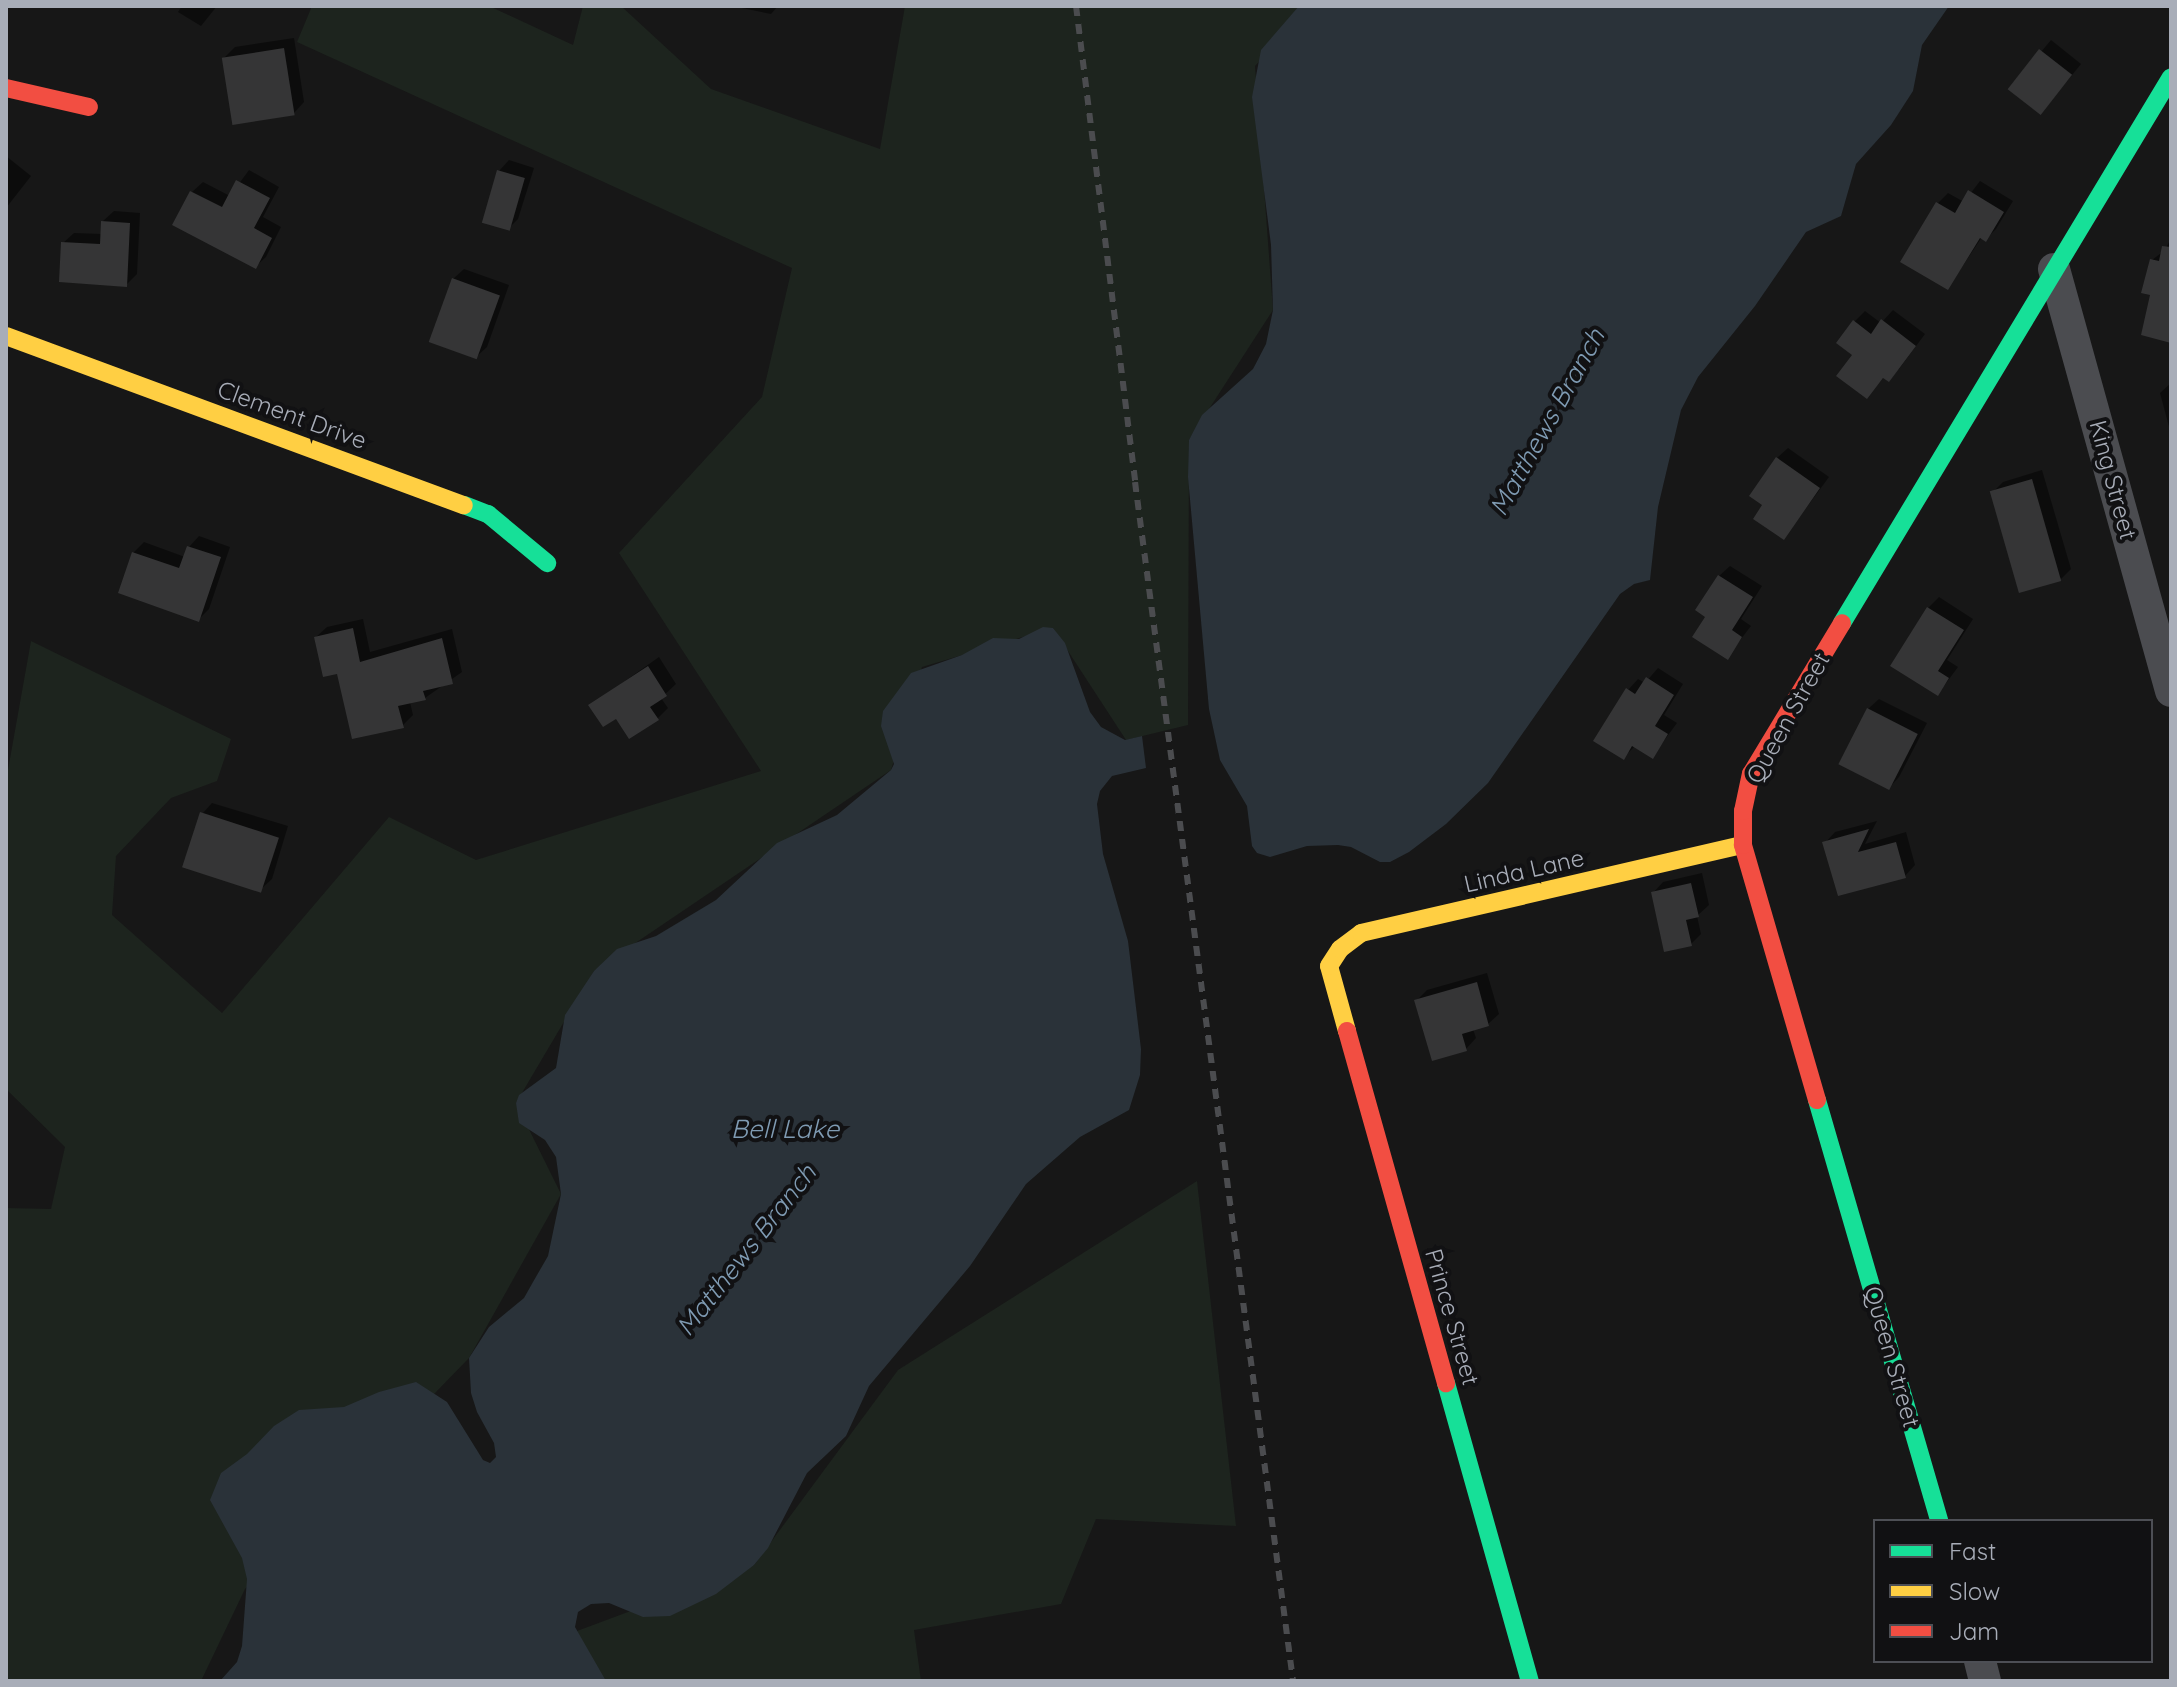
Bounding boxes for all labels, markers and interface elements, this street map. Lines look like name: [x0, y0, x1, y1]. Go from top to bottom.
water label: Matthews Branch: [1483, 323, 1611, 521]
street label: Clement Drive: [214, 375, 370, 455]
street label: King Street: [2083, 417, 2143, 543]
street label: Queen Street: [1740, 647, 1836, 789]
street label: Linda Lane: [1461, 843, 1587, 899]
water label: Bell Lake: [731, 1113, 839, 1145]
water label: Matthews Branch: [669, 1158, 823, 1342]
street label: Prince Street: [1419, 1245, 1485, 1389]
street label: Queen Street: [1858, 1283, 1926, 1431]
legend: [1873, 1519, 2153, 1663]
text: Fast: [1949, 1536, 1996, 1566]
text: Slow: [1949, 1576, 2000, 1606]
text: Jam: [1949, 1616, 1999, 1646]

